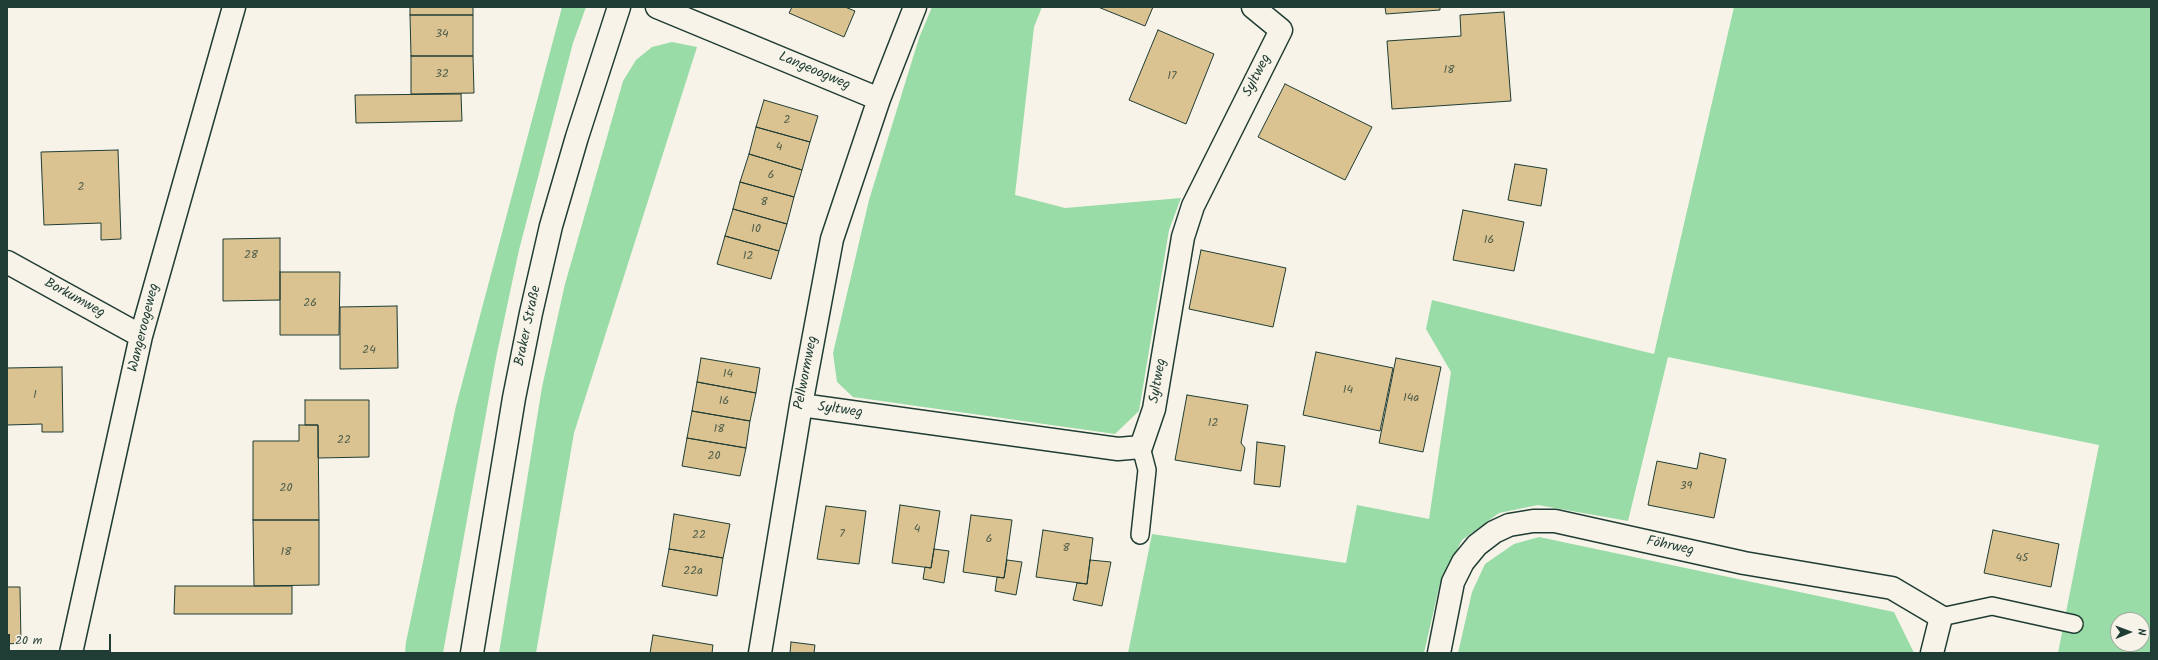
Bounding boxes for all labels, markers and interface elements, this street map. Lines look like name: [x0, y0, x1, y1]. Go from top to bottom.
house number: 34: [435, 28, 449, 42]
street label: Langeoogweg: [776, 49, 852, 95]
street label: Syltweg: [1240, 52, 1276, 100]
house number: 18: [1444, 64, 1454, 78]
house number: 32: [435, 68, 449, 82]
house number: 17: [1167, 70, 1177, 84]
house number: 2: [784, 114, 790, 128]
house number: 4: [776, 141, 782, 155]
house number: 6: [768, 169, 774, 183]
house number: 2: [78, 181, 84, 195]
house number: 8: [760, 196, 768, 210]
house number: 10: [751, 223, 761, 237]
house number: 16: [1484, 234, 1494, 248]
house number: 28: [244, 249, 258, 263]
house number: 12: [743, 250, 753, 264]
street label: Borkumweg: [41, 275, 107, 323]
street label: Wangeroogeweg: [126, 282, 164, 374]
street label: Braker Straße: [512, 284, 546, 368]
house number: 26: [303, 297, 317, 311]
street label: Pellwormweg: [792, 335, 822, 411]
house number: 24: [362, 344, 376, 358]
street label: Syltweg: [1147, 357, 1171, 405]
house number: 14: [723, 368, 733, 382]
house number: 14: [1343, 384, 1353, 398]
house number: 1: [33, 389, 37, 403]
house number: 14a: [1403, 392, 1419, 406]
house number: 16: [719, 395, 729, 409]
street label: Syltweg: [816, 400, 864, 422]
house number: 12: [1208, 417, 1218, 431]
house number: 18: [714, 423, 724, 437]
house number: 22: [337, 434, 351, 448]
house number: 20: [708, 450, 720, 464]
house number: 39: [1680, 480, 1692, 494]
house number: 20: [280, 482, 292, 496]
house number: 4: [914, 523, 920, 537]
house number: 7: [839, 528, 845, 542]
house number: 22: [692, 529, 706, 543]
house number: 6: [986, 533, 992, 547]
street label: Föhrweg: [1645, 534, 1695, 560]
house number: 8: [1062, 542, 1070, 556]
house number: 18: [281, 546, 291, 560]
house number: 45: [2015, 552, 2029, 566]
house number: 22a: [683, 565, 703, 579]
north arrow: [2110, 612, 2150, 652]
scale bar: [10, 626, 113, 652]
text: N: [2132, 628, 2150, 635]
text: 20 m: [15, 631, 42, 650]

